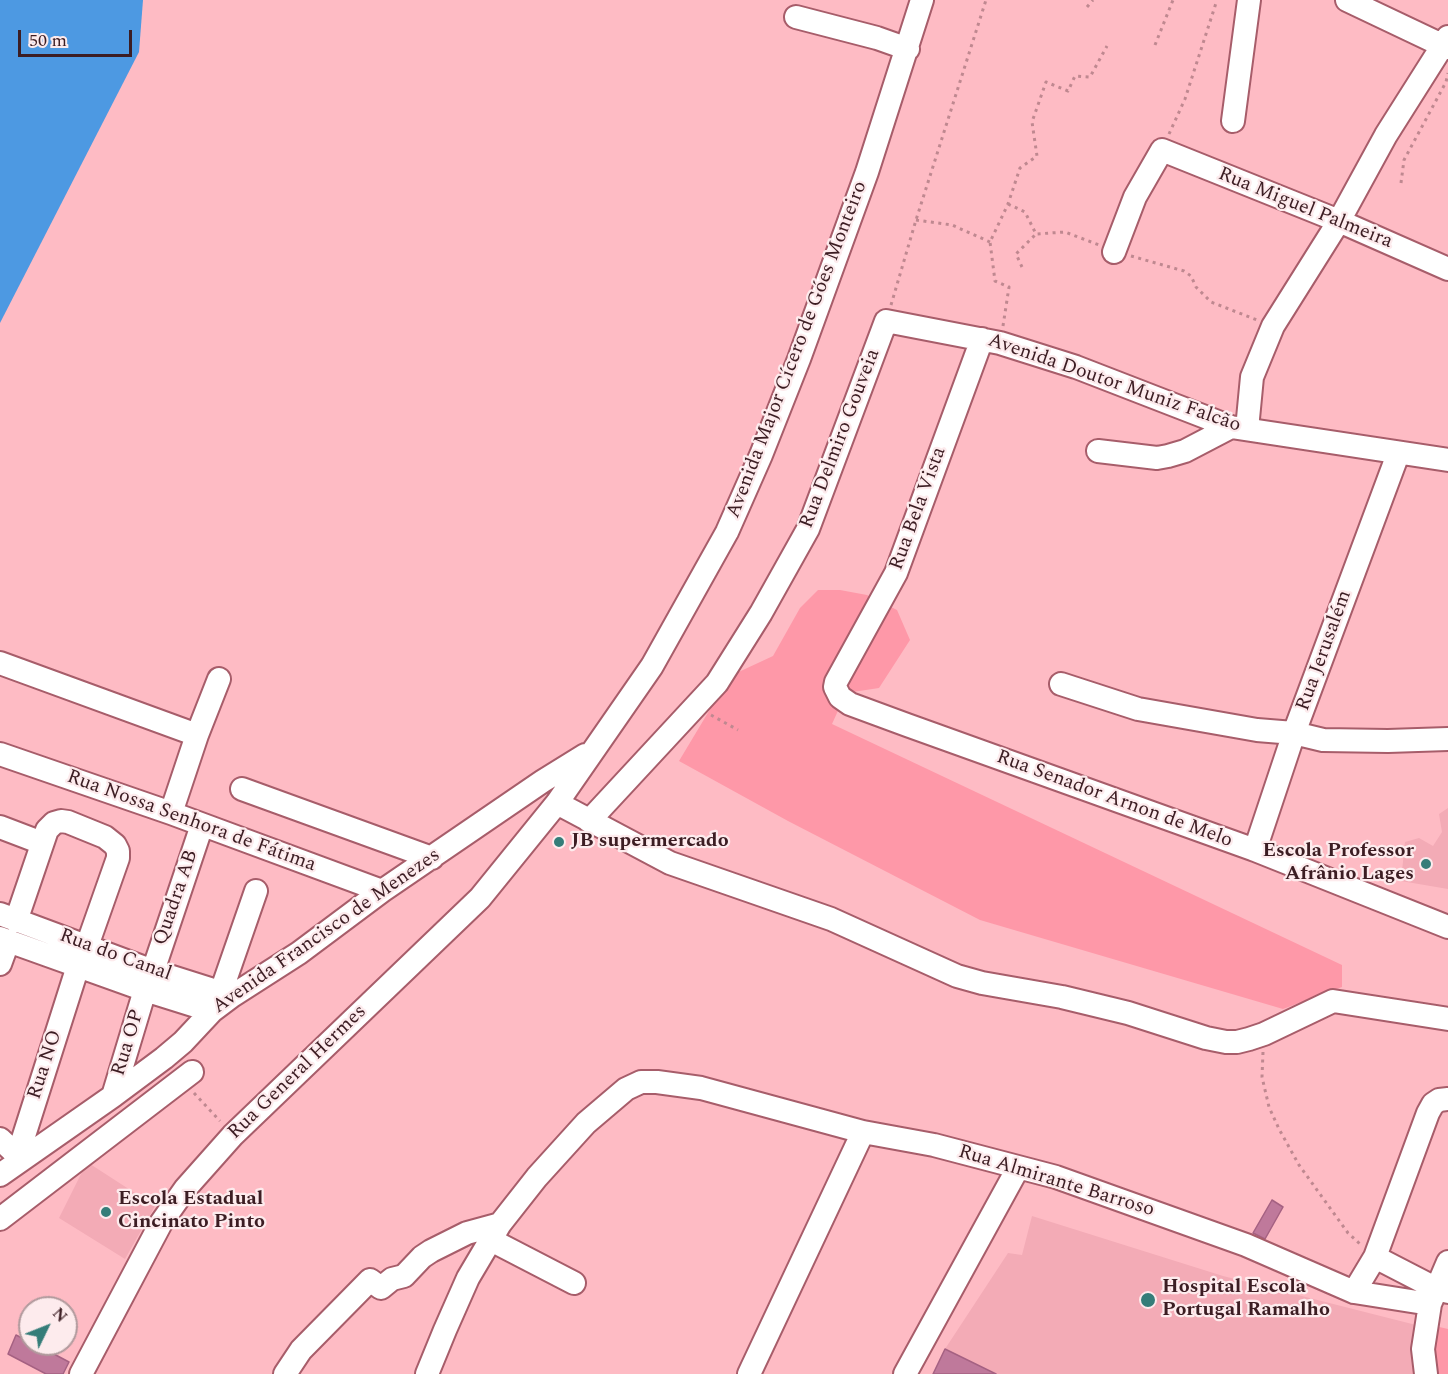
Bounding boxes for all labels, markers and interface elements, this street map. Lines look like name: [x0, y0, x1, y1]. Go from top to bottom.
scale bar: [21, 18, 135, 56]
text: 50 m: [29, 27, 67, 54]
street label: Rua Miguel Palmeira: [1214, 163, 1396, 255]
street label: Avenida Major Cícero de Góes Monteiro: [723, 178, 873, 522]
street label: Avenida Doutor Muniz Falcão: [984, 329, 1244, 439]
street label: Rua Delmiro Gouveia: [796, 346, 886, 532]
street label: Rua Bela Vista: [886, 444, 952, 574]
street label: Rua Jerusalém: [1292, 587, 1358, 715]
street label: Rua Senador Arnon de Melo: [993, 746, 1235, 854]
street label: Rua Nossa Senhora de Fátima: [63, 766, 319, 878]
place label: JB supermercado: [571, 830, 729, 854]
marker: JB supermercado: [552, 835, 566, 849]
place label: Escola Professor Afrânio Lages: [1262, 840, 1414, 887]
street label: Avenida Francisco de Menezes: [209, 844, 445, 1020]
street label: Quadra AB: [149, 847, 205, 949]
marker: Escola Professor Afrânio Lages: [1419, 857, 1433, 871]
street label: Rua do Canal: [56, 925, 174, 987]
street label: Rua General Hermes: [224, 1001, 372, 1145]
street label: Rua OP: [108, 1007, 150, 1079]
street label: Rua NO: [24, 1027, 68, 1103]
street label: Rua Almirante Barroso: [955, 1141, 1157, 1223]
place label: Escola Estadual Cincinato Pinto: [118, 1188, 265, 1235]
marker: Escola Estadual Cincinato Pinto: [99, 1205, 113, 1219]
place label: Hospital Escola Portugal Ramalho: [1162, 1276, 1330, 1323]
marker: Hospital Escola Portugal Ramalho: [1139, 1291, 1157, 1309]
north arrow: [18, 1296, 78, 1356]
text: N: [46, 1302, 73, 1328]

